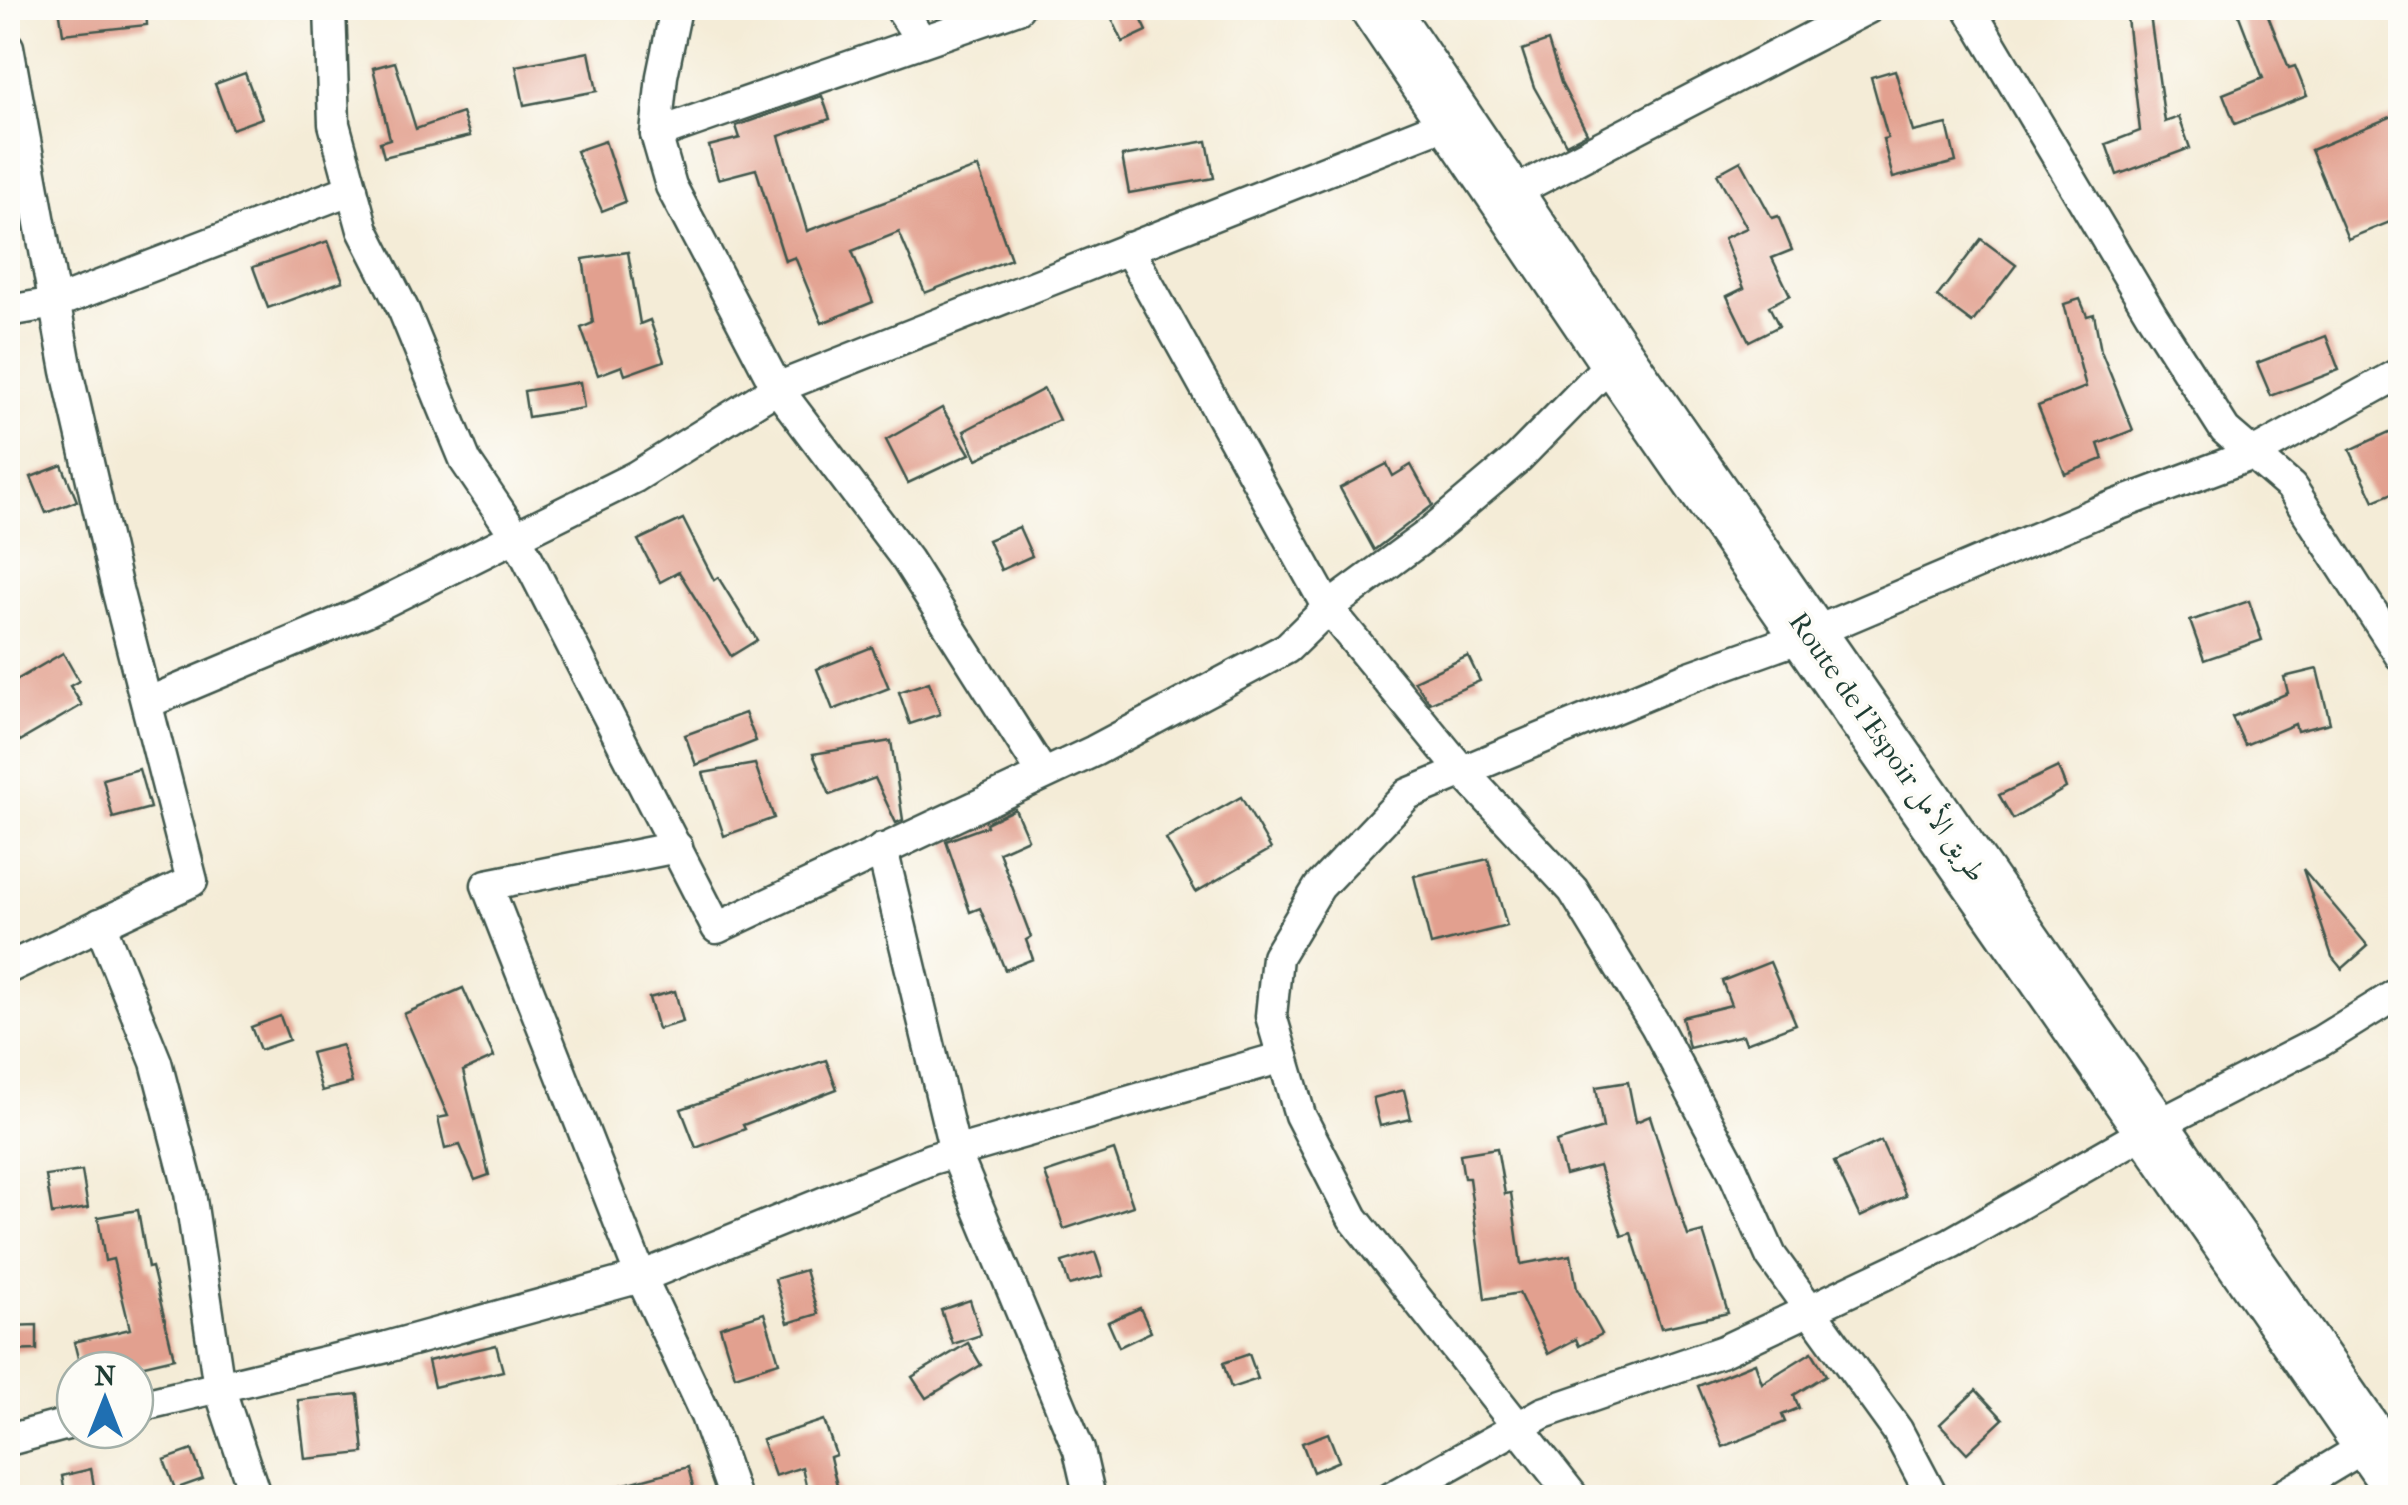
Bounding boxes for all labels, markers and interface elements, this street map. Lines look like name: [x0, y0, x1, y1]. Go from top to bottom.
street label: Route de l’Espoir طريق الأمل: [1780, 605, 1995, 890]
north arrow: [55, 1350, 155, 1450]
text: N: [94, 1359, 116, 1392]

